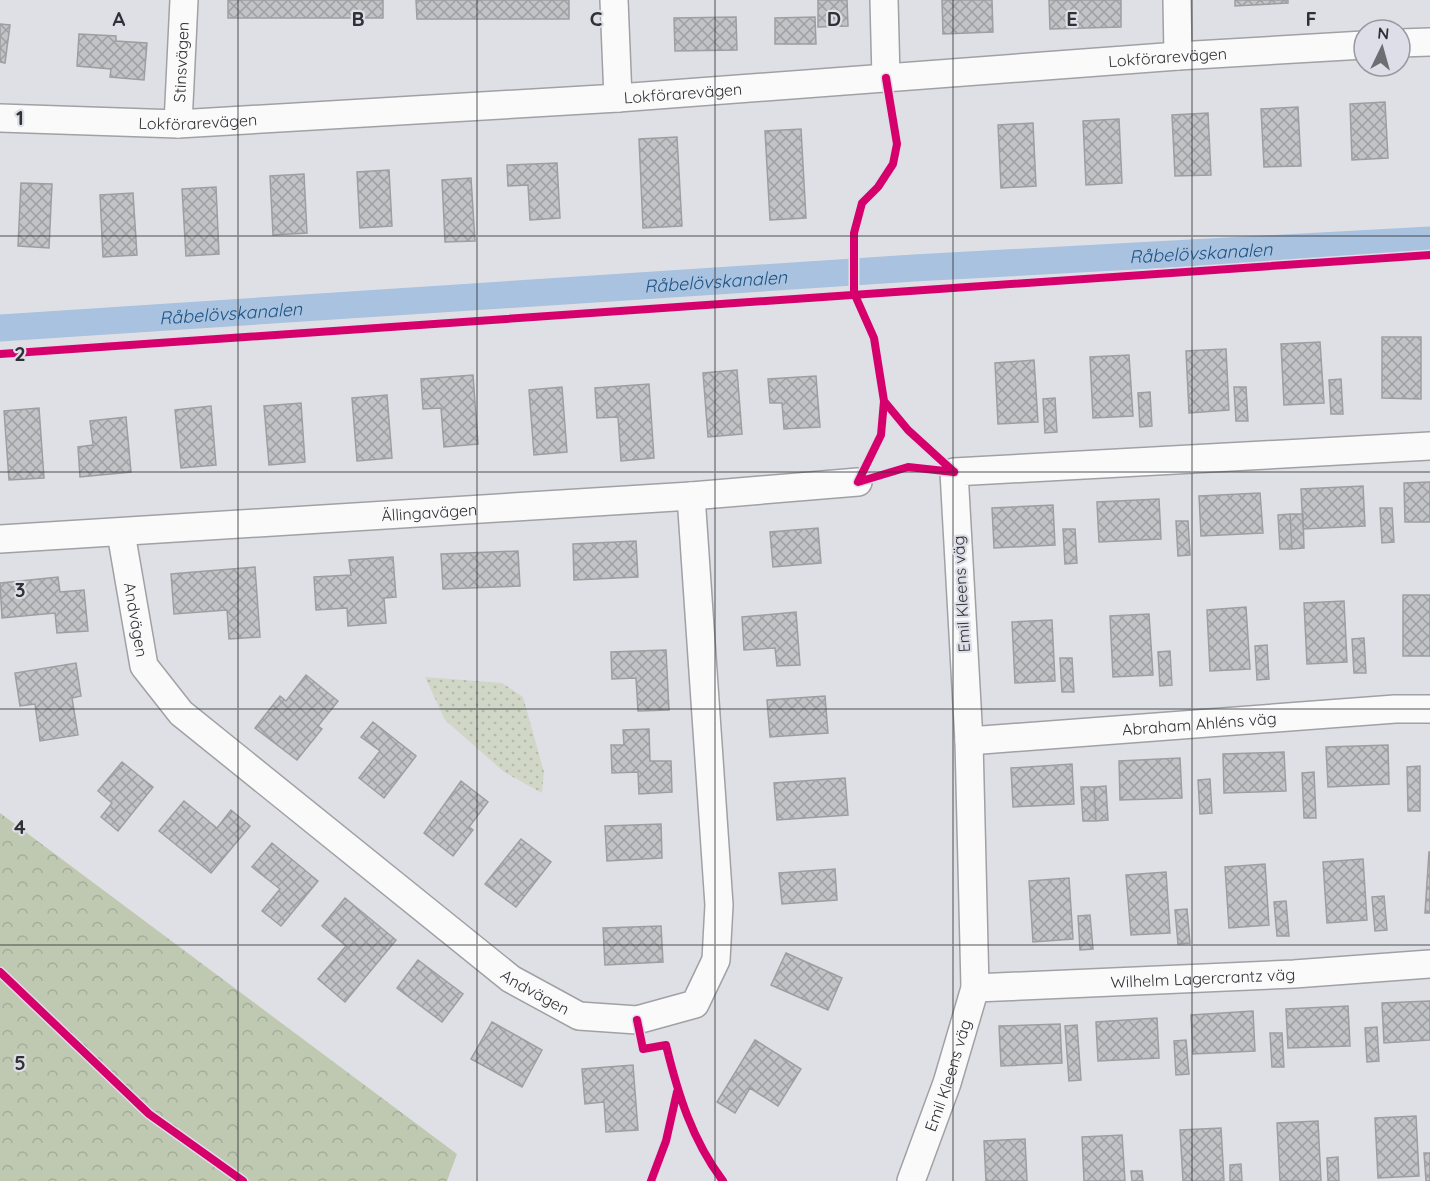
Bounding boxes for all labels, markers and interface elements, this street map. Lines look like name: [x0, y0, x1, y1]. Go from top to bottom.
text: A: [113, 6, 126, 31]
text: B: [351, 6, 365, 31]
text: C: [590, 6, 603, 31]
text: D: [827, 6, 841, 31]
text: E: [1066, 6, 1078, 31]
text: F: [1305, 6, 1317, 31]
north arrow: [1352, 18, 1412, 78]
street label: Stinsvägen: [169, 21, 193, 103]
text: N: [1377, 23, 1390, 44]
street label: Lokförarevägen: [1108, 43, 1227, 71]
street label: Lokförarevägen: [623, 79, 743, 108]
text: 1: [16, 105, 24, 130]
street label: Lokförarevägen: [138, 109, 258, 134]
water label: Råbelövskanalen: [1128, 237, 1273, 268]
water label: Råbelövskanalen: [643, 265, 788, 297]
water label: Råbelövskanalen: [158, 297, 303, 329]
text: 2: [14, 341, 26, 366]
street label: Ällingavägen: [381, 499, 478, 525]
street label: Emil Kleens väg: [948, 535, 974, 653]
text: 3: [15, 577, 25, 602]
street label: Andvägen: [120, 581, 152, 659]
street label: Abraham Ahléns väg: [1121, 708, 1277, 739]
text: 4: [14, 814, 26, 839]
street label: Wilhelm Lagercrantz väg: [1110, 964, 1296, 992]
street label: Andvägen: [497, 965, 573, 1019]
street label: Emil Kleens väg: [920, 1017, 975, 1134]
text: 5: [14, 1050, 26, 1075]

